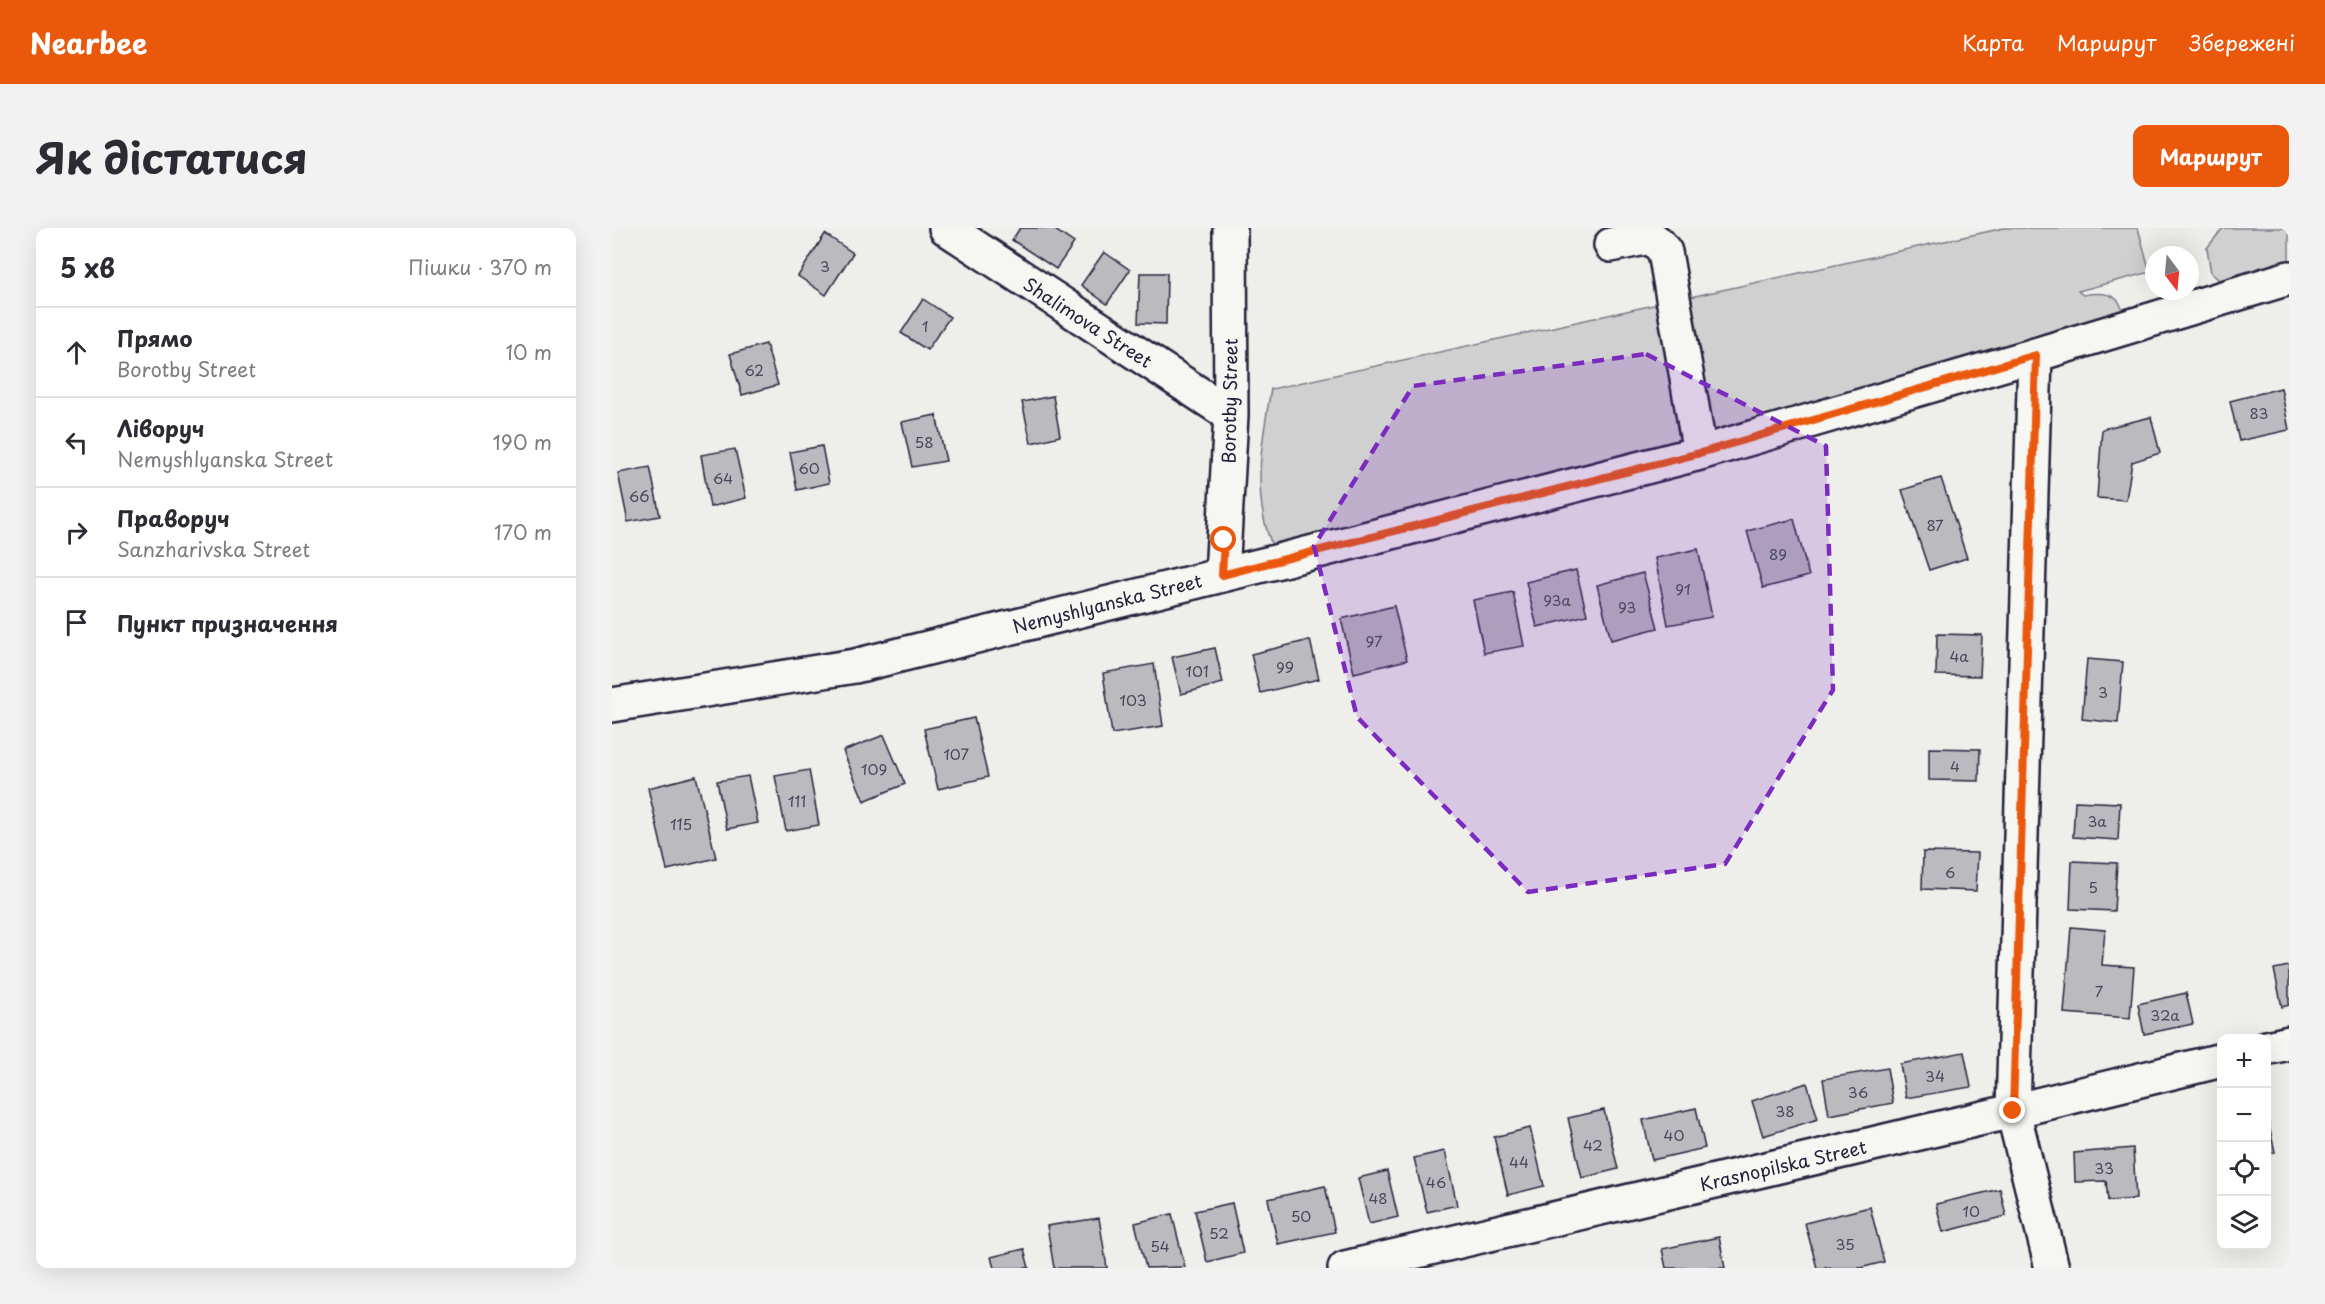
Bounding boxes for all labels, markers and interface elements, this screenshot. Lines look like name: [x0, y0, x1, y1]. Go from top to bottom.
text: Nearbee: [30, 21, 147, 64]
text: Карта: [1962, 26, 2024, 58]
text: Маршрут: [2057, 26, 2156, 58]
text: Збережені: [2189, 26, 2295, 58]
text: Як дістатися: [36, 125, 308, 188]
button: Маршрут: [2133, 125, 2289, 187]
north arrow: [2145, 246, 2199, 300]
text: 5 хв: [60, 248, 115, 287]
text: Пішки · 370 m: [408, 252, 552, 282]
house number: 3: [820, 254, 830, 277]
street label: Shalimova Street: [1018, 270, 1158, 374]
house number: 1: [922, 314, 928, 337]
text: Прямо: [117, 321, 192, 354]
icon: ahead: [60, 336, 93, 369]
text: 10 m: [505, 337, 552, 367]
street label: Borotby Street: [1214, 338, 1244, 464]
text: Borotby Street: [117, 354, 256, 384]
house number: 62: [744, 358, 764, 381]
house number: 83: [2249, 401, 2269, 424]
text: Ліворуч: [117, 411, 204, 444]
icon: left: [60, 426, 93, 459]
text: 190 m: [493, 427, 552, 457]
house number: 58: [914, 430, 934, 453]
text: Nemyshlyanska Street: [117, 444, 333, 474]
house number: 60: [798, 456, 820, 479]
house number: 64: [713, 466, 733, 489]
house number: 66: [629, 484, 649, 507]
text: Праворуч: [117, 501, 230, 534]
house number: 87: [1926, 513, 1944, 536]
icon: right: [60, 516, 93, 549]
text: 170 m: [494, 517, 552, 547]
route start: [1210, 526, 1236, 552]
text: Sanzharivska Street: [117, 534, 310, 564]
house number: 89: [1769, 542, 1787, 565]
street label: Nemyshlyanska Street: [1009, 566, 1205, 640]
house number: 91: [1675, 577, 1691, 600]
house number: 93а: [1543, 588, 1571, 611]
house number: 93: [1618, 595, 1636, 618]
icon: arrive: [60, 606, 93, 639]
text: Пункт призначення: [117, 606, 338, 639]
house number: 97: [1365, 629, 1383, 652]
house number: 4а: [1949, 644, 1969, 667]
house number: 99: [1276, 655, 1294, 678]
house number: 101: [1185, 659, 1209, 682]
house number: 3: [2098, 680, 2108, 703]
house number: 103: [1119, 688, 1147, 711]
house number: 107: [943, 742, 969, 765]
house number: 4: [1950, 754, 1960, 777]
house number: 109: [861, 757, 887, 780]
house number: 111: [788, 789, 806, 812]
house number: 3а: [2087, 809, 2107, 832]
house number: 115: [670, 812, 692, 835]
house number: 6: [1945, 860, 1955, 883]
house number: 5: [2088, 875, 2098, 898]
house number: 7: [2095, 979, 2104, 1002]
house number: 32а: [2150, 1003, 2180, 1026]
map controls: [2217, 1034, 2271, 1250]
button: +: [2217, 1034, 2271, 1088]
house number: 34: [1925, 1064, 1945, 1087]
house number: 36: [1848, 1080, 1868, 1103]
button: −: [2217, 1088, 2271, 1142]
route end: [1999, 1097, 2025, 1123]
house number: 38: [1775, 1099, 1795, 1122]
house number: 40: [1664, 1123, 1684, 1146]
house number: 42: [1583, 1133, 1603, 1156]
street label: Krasnopilska Street: [1697, 1133, 1869, 1197]
button: locate: [2217, 1142, 2271, 1196]
house number: 44: [1509, 1150, 1529, 1173]
house number: 33: [2094, 1156, 2114, 1179]
house number: 46: [1426, 1170, 1446, 1193]
house number: 48: [1368, 1186, 1388, 1209]
button: layers: [2217, 1196, 2271, 1250]
house number: 10: [1962, 1199, 1980, 1222]
house number: 50: [1291, 1204, 1311, 1227]
house number: 52: [1209, 1221, 1229, 1244]
house number: 35: [1835, 1232, 1855, 1255]
house number: 54: [1150, 1234, 1170, 1257]

